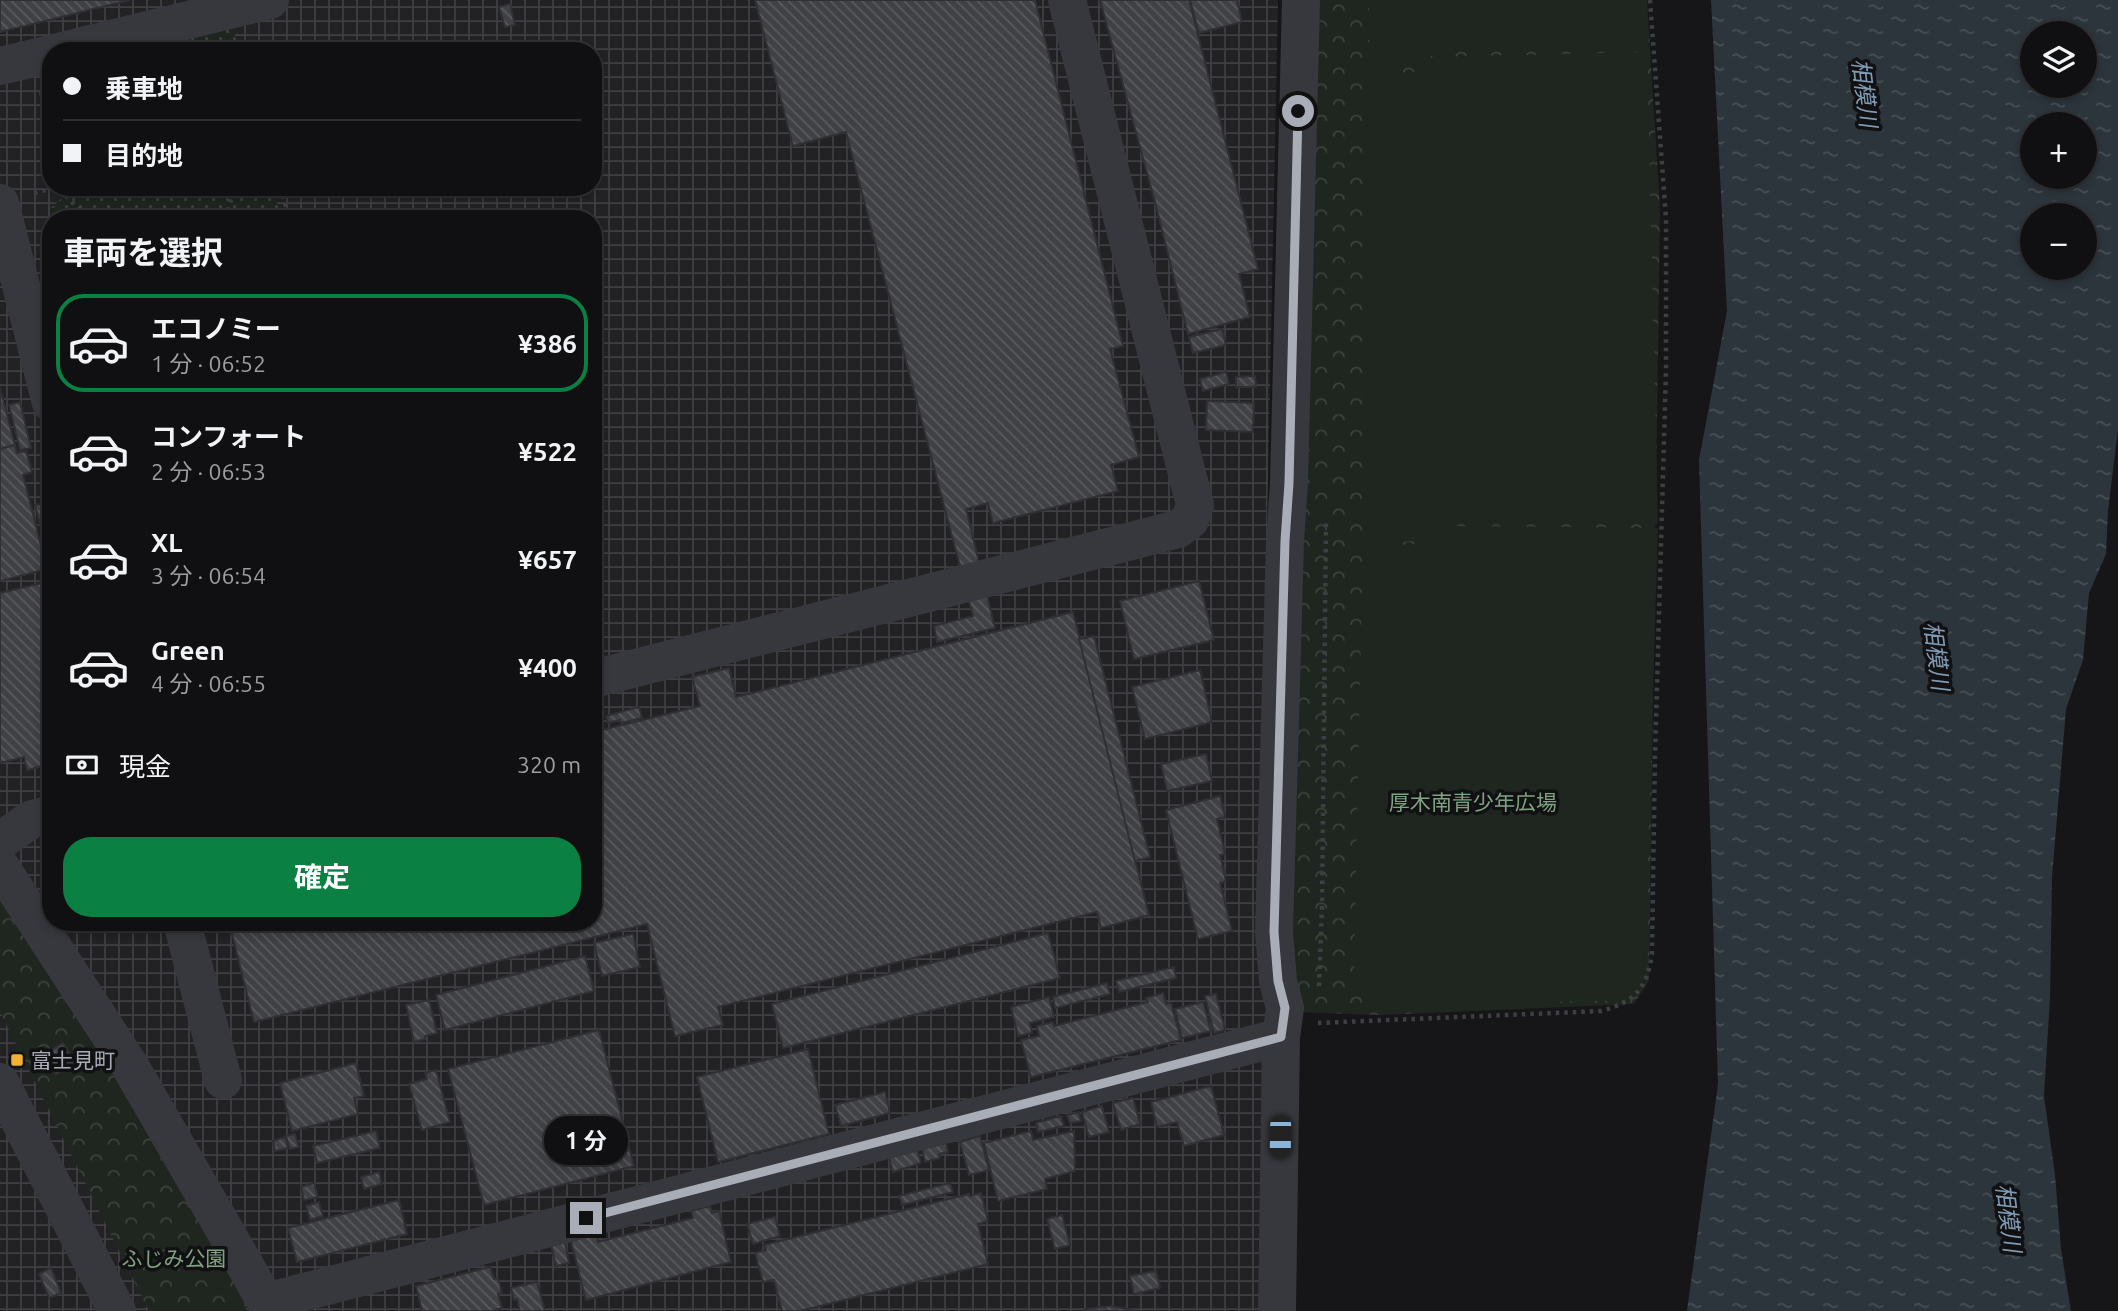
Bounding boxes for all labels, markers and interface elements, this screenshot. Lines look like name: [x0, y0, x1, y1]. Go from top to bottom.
map controls: [2020, 21, 2097, 280]
button: layers: [2020, 21, 2097, 98]
water label: 相模川: [1848, 57, 1882, 132]
text: 乗車地: [105, 74, 183, 103]
route start: [1282, 95, 1314, 127]
button: +: [2020, 112, 2097, 189]
text: 目的地: [105, 141, 183, 170]
button: −: [2020, 203, 2097, 280]
text: 車両を選択: [63, 234, 223, 270]
icon: car: [67, 312, 130, 375]
text: エコノミー: [151, 314, 281, 343]
text: ¥386: [518, 329, 577, 358]
text: 1 分 · 06:52: [151, 351, 266, 376]
icon: car: [67, 420, 130, 483]
text: コンフォート: [151, 422, 306, 451]
text: ¥522: [518, 437, 577, 466]
text: 2 分 · 06:53: [151, 459, 266, 484]
icon: car: [67, 528, 130, 591]
text: XL: [151, 528, 182, 557]
text: ¥657: [518, 545, 577, 574]
text: 3 分 · 06:54: [151, 563, 266, 588]
water label: 相模川: [1920, 620, 1954, 695]
icon: car: [67, 636, 130, 699]
text: Green: [151, 636, 225, 665]
text: ¥400: [518, 653, 577, 682]
text: 4 分 · 06:55: [151, 671, 266, 696]
icon: cash: [63, 746, 101, 784]
text: 現金: [119, 752, 171, 781]
text: 320 m: [517, 752, 581, 777]
park label: 厚木南青少年広場: [1389, 790, 1557, 814]
button: 確定: [63, 837, 581, 917]
place label: 富士見町: [31, 1048, 115, 1072]
marker: 富士見町: [9, 1052, 25, 1068]
callout: 1 分: [544, 1116, 628, 1166]
car: [1270, 1116, 1291, 1158]
text: 1 分: [565, 1128, 607, 1153]
water label: 相模川: [1992, 1182, 2026, 1257]
route end: [570, 1202, 602, 1234]
park label: ふじみ公園: [122, 1246, 227, 1270]

